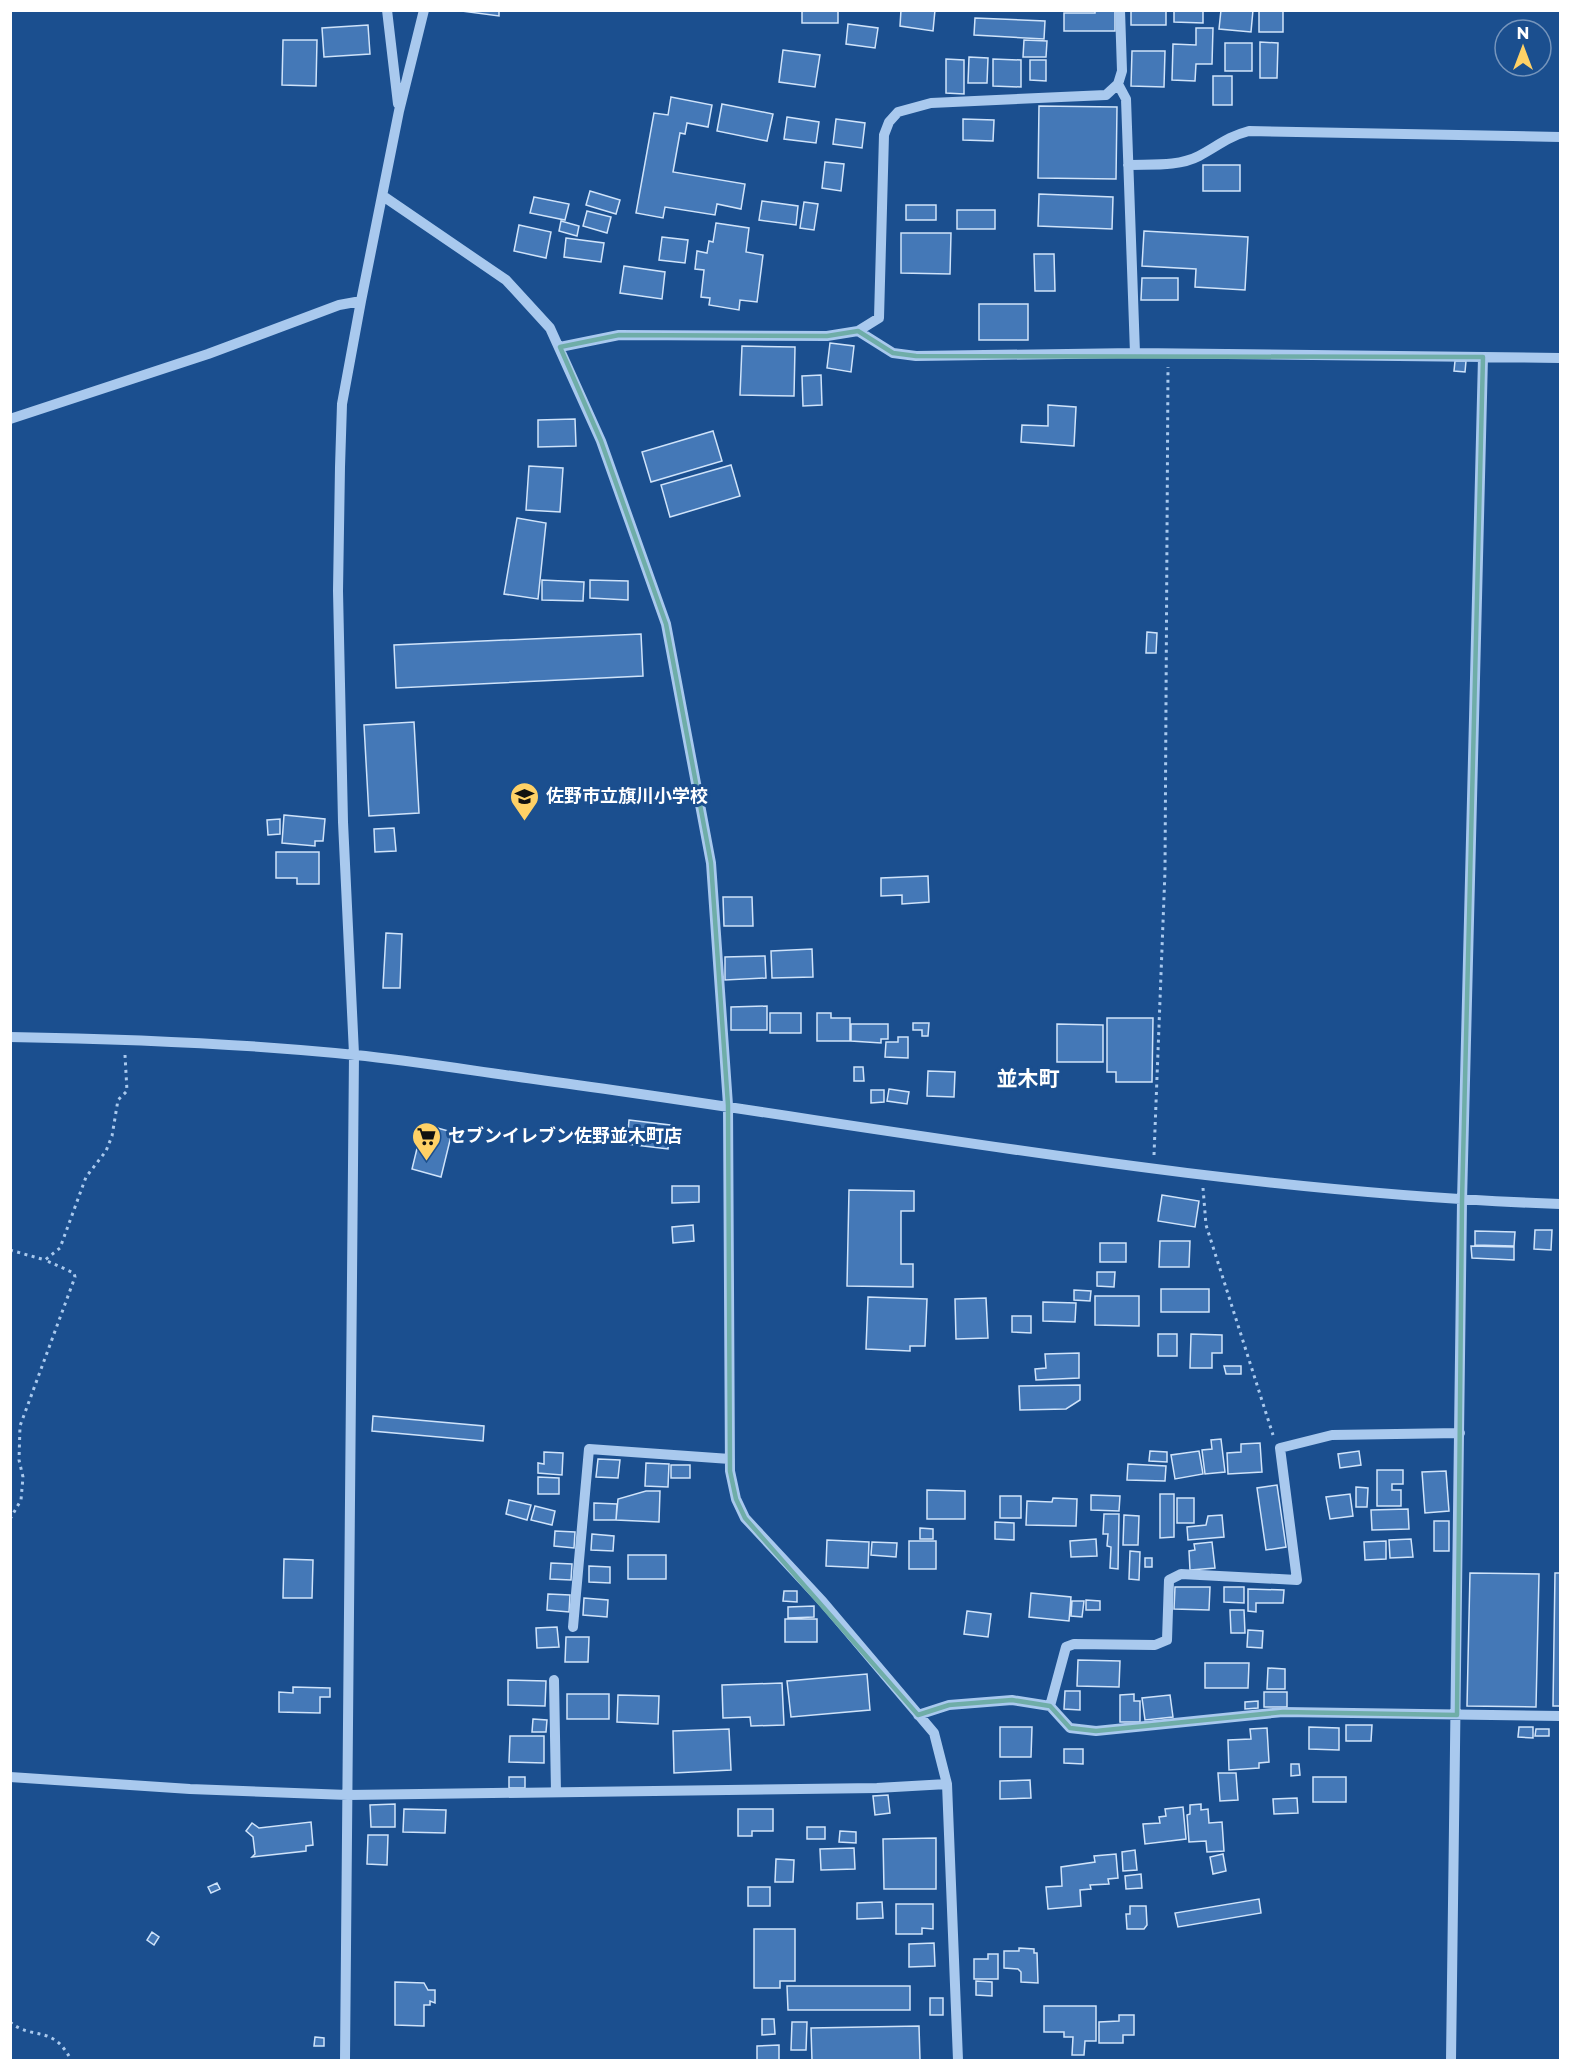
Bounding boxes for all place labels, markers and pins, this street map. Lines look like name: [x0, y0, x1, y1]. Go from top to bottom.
school or university icon: 佐野市立旗川小学校: [509, 780, 541, 822]
place label: 佐野市立旗川小学校: [546, 785, 708, 807]
supermarket icon: セブンイレブン佐野並木町店: [411, 1120, 443, 1162]
place label: セブンイレブン佐野並木町店: [448, 1125, 682, 1147]

